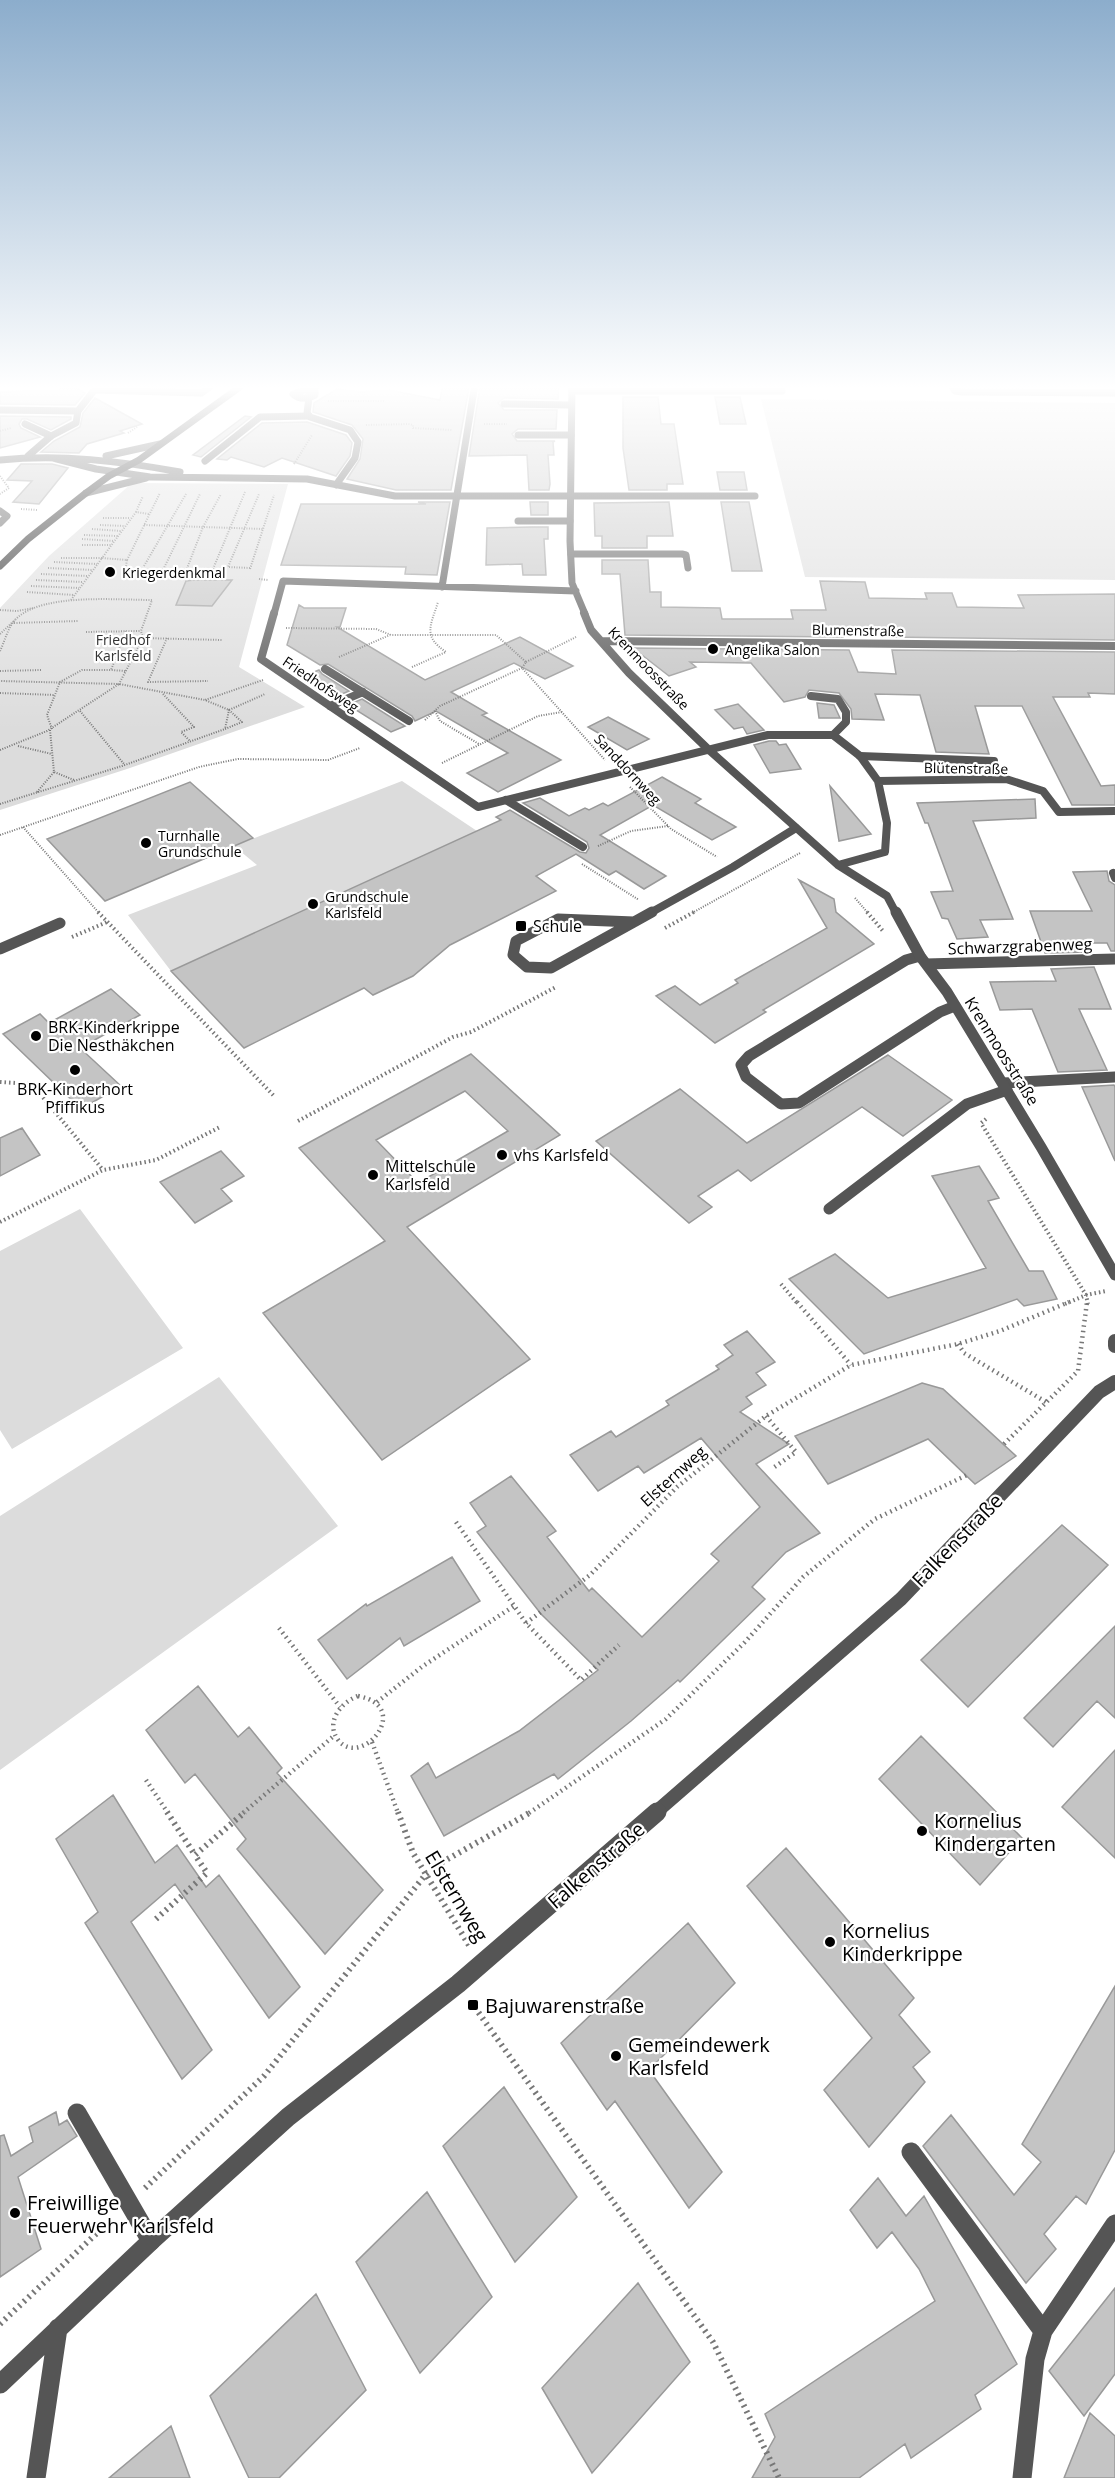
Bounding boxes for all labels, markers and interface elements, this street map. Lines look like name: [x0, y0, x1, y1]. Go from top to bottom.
place label: Kriegerdenkmal: [122, 563, 226, 582]
marker: Kriegerdenkmal: [103, 565, 117, 579]
street label: Blumenstraße: [812, 620, 904, 640]
street label: Krenmoosstraße: [604, 622, 694, 714]
park label: Friedhof Karlsfeld: [95, 630, 152, 665]
place label: Angelika Salon: [725, 640, 820, 659]
marker: Angelika Salon: [706, 642, 720, 656]
street label: Friedhofsweg: [279, 652, 363, 717]
street label: Sanddornweg: [590, 730, 666, 809]
street label: Blütenstraße: [924, 758, 1008, 778]
place label: Turnhalle Grundschule: [158, 826, 242, 861]
marker: Turnhalle Grundschule: [139, 836, 153, 850]
place label: Grundschule Karlsfeld: [325, 887, 409, 922]
marker: Grundschule Karlsfeld: [306, 897, 320, 911]
place label: Schule: [533, 915, 582, 937]
marker: Schule: [514, 919, 528, 933]
street label: Schwarzgrabenweg: [947, 932, 1093, 960]
street label: Krenmoosstraße: [960, 992, 1044, 1110]
place label: BRK-Kinderkrippe Die Nesthäkchen: [48, 1016, 180, 1056]
marker: BRK-Kinderkrippe Die Nesthäkchen: [29, 1029, 43, 1043]
marker: BRK-Kinderhort Pfiffikus: [68, 1063, 82, 1077]
place label: BRK-Kinderhort Pfiffikus: [17, 1078, 133, 1118]
place label: vhs Karlsfeld: [514, 1144, 609, 1166]
marker: vhs Karlsfeld: [495, 1148, 509, 1162]
place label: Mittelschule Karlsfeld: [385, 1155, 476, 1195]
marker: Mittelschule Karlsfeld: [366, 1168, 380, 1182]
street label: Elsternweg: [635, 1440, 711, 1511]
street label: Falkenstraße: [906, 1487, 1008, 1593]
place label: Kornelius Kindergarten: [934, 1807, 1056, 1857]
street label: Falkenstraße: [542, 1815, 650, 1915]
marker: Kornelius Kindergarten: [915, 1824, 929, 1838]
street label: Elsternweg: [419, 1845, 495, 1947]
place label: Kornelius Kinderkrippe: [842, 1917, 963, 1967]
marker: Kornelius Kinderkrippe: [823, 1935, 837, 1949]
place label: Bajuwarenstraße: [485, 1992, 644, 2019]
marker: Bajuwarenstraße: [466, 1998, 480, 2012]
place label: Gemeindewerk Karlsfeld: [628, 2031, 770, 2081]
marker: Gemeindewerk Karlsfeld: [609, 2049, 623, 2063]
place label: Freiwillige Feuerwehr Karlsfeld: [27, 2189, 214, 2239]
marker: Freiwillige Feuerwehr Karlsfeld: [8, 2206, 22, 2220]

